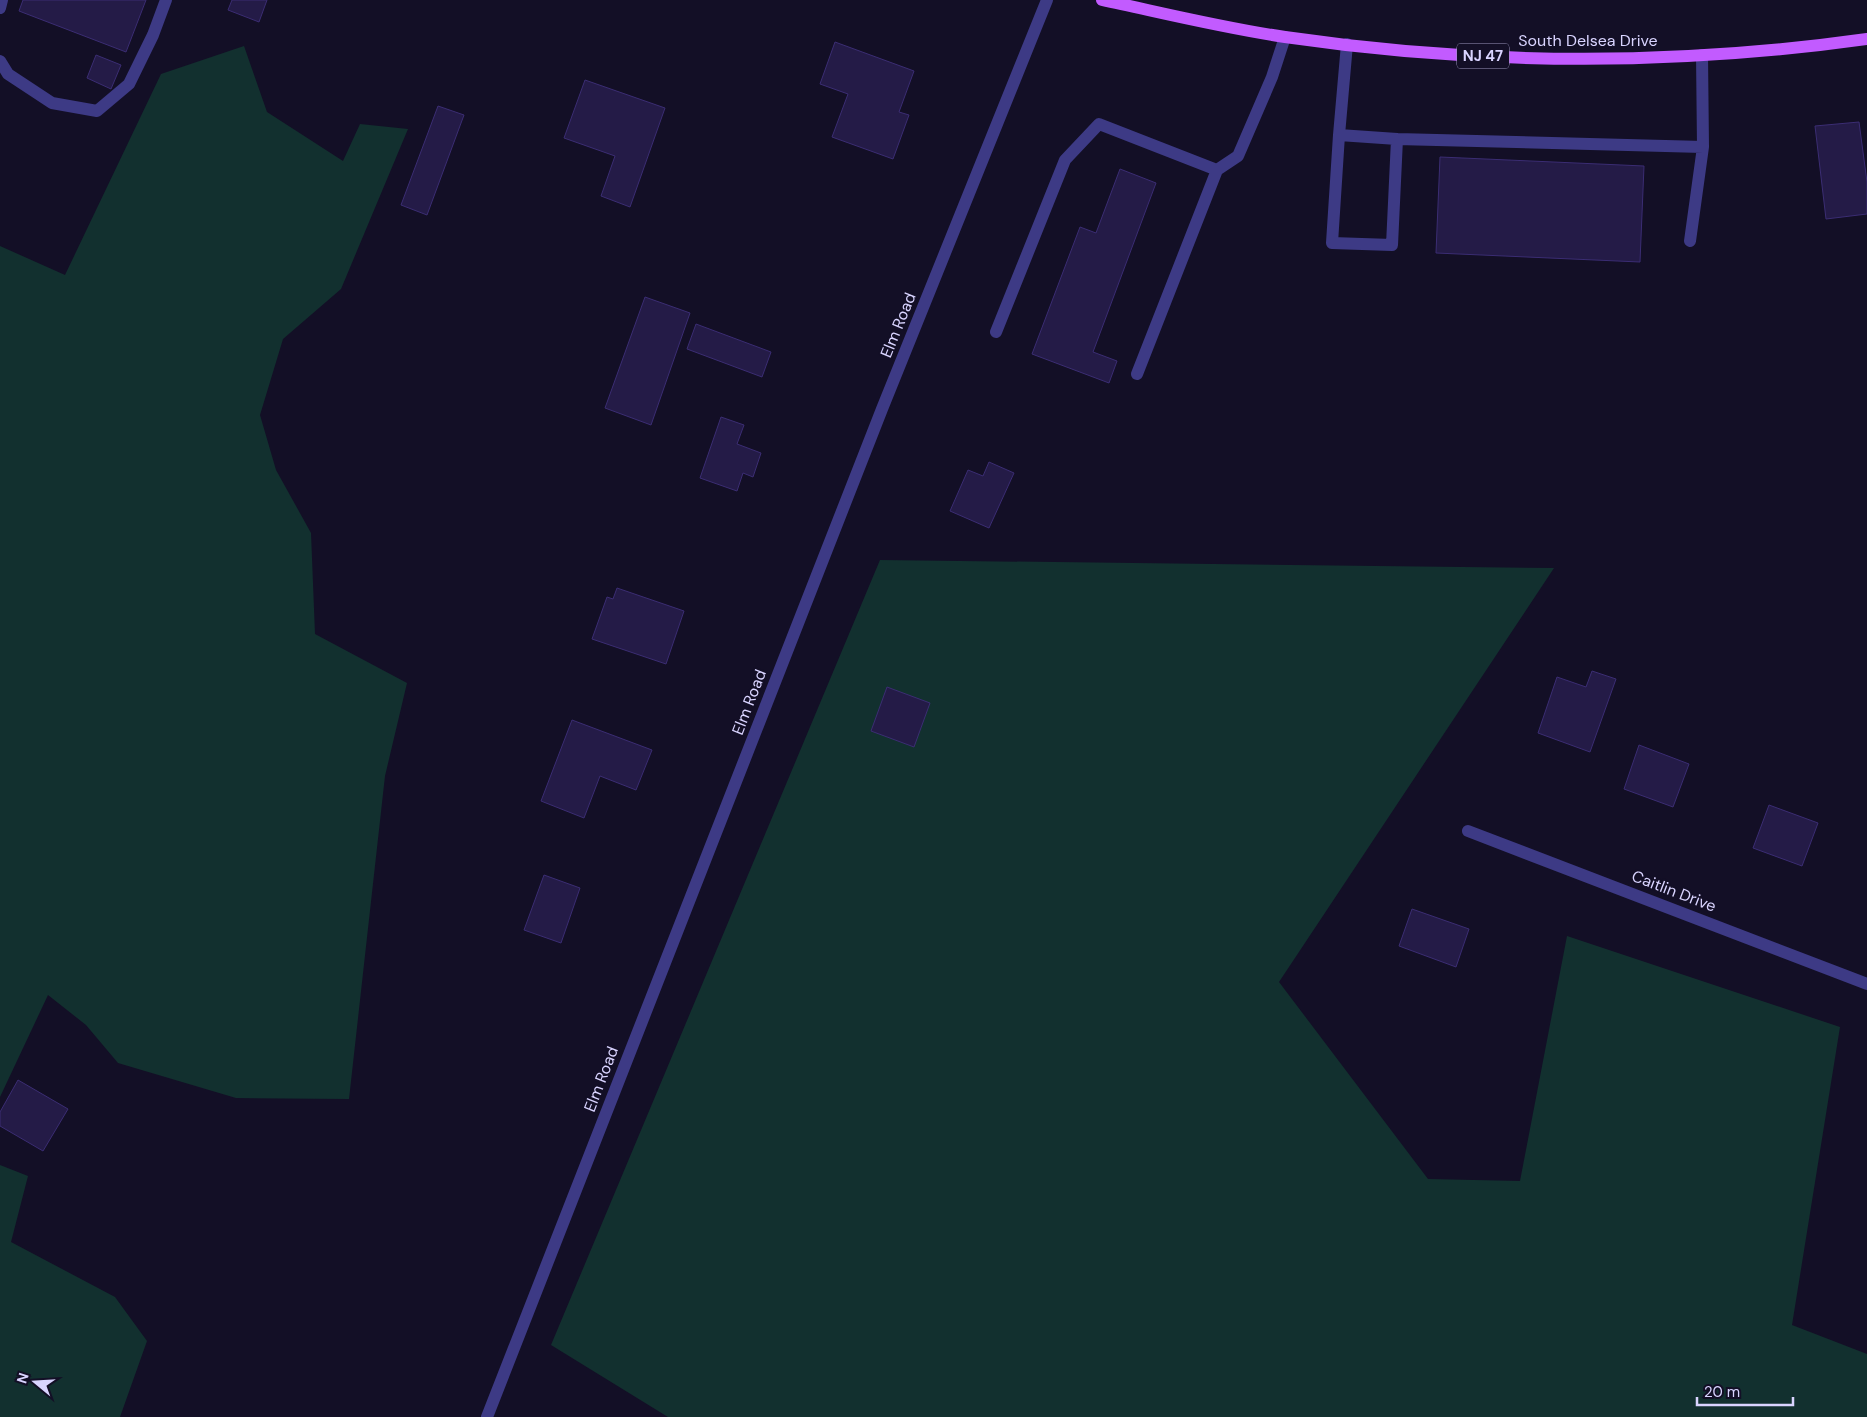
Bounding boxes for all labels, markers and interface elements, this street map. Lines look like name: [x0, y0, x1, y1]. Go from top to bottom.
street label: South Delsea Drive: [1518, 30, 1658, 51]
road number: NJ 47: [1457, 44, 1509, 68]
street label: Elm Road: [875, 289, 921, 361]
street label: Elm Road: [727, 666, 771, 738]
street label: Caitlin Drive: [1629, 865, 1719, 917]
street label: Elm Road: [579, 1043, 623, 1115]
north arrow: [10, 1357, 60, 1407]
text: N: [12, 1370, 33, 1386]
scale bar: [1697, 1374, 1793, 1406]
text: 20 m: [1704, 1382, 1740, 1402]

